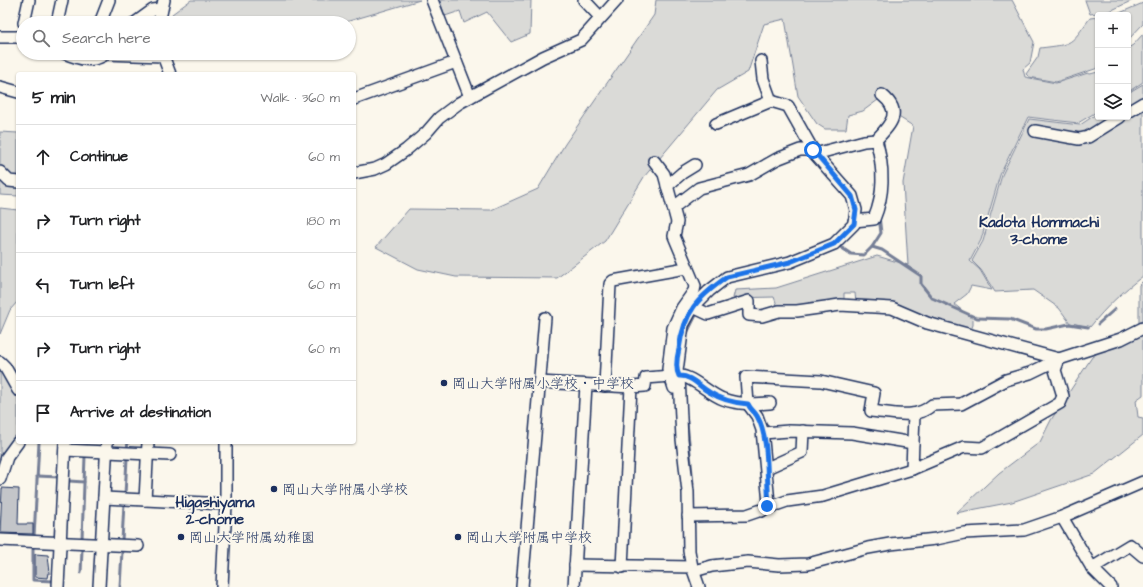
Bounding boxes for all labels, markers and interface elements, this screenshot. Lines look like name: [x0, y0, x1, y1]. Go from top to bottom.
map controls: [1095, 12, 1131, 120]
button: +: [1095, 12, 1131, 48]
search box: [16, 16, 356, 60]
icon: search: [30, 27, 52, 49]
text: Search here: [62, 28, 151, 49]
button: −: [1095, 48, 1131, 84]
button: layers: [1095, 84, 1131, 120]
text: 5 min: [32, 86, 75, 110]
text: Walk · 360 m: [261, 89, 340, 107]
route start: [804, 141, 822, 159]
icon: ahead: [32, 146, 54, 168]
text: Continue: [70, 146, 128, 167]
text: 60 m: [308, 148, 340, 166]
icon: right: [32, 210, 54, 232]
text: Turn right: [70, 210, 141, 231]
text: 180 m: [306, 212, 340, 230]
district label: Kadota Hommachi 3-chome: [979, 212, 1100, 250]
icon: left: [32, 274, 54, 296]
text: Turn left: [70, 274, 134, 295]
text: 60 m: [308, 276, 340, 294]
icon: right: [32, 338, 54, 360]
text: Turn right: [70, 338, 141, 359]
text: 60 m: [308, 340, 340, 358]
place label: 岡山大学附属小学校・中学校: [452, 374, 634, 394]
marker: 岡山大学附属小学校・中学校: [439, 378, 449, 388]
icon: arrive: [32, 402, 54, 424]
text: Arrive at destination: [70, 402, 211, 423]
place label: 岡山大学附属小学校: [282, 480, 408, 500]
marker: 岡山大学附属小学校: [269, 484, 279, 494]
district label: Higashiyama 2-chome: [175, 492, 255, 530]
route end: [758, 497, 776, 515]
place label: 岡山大学附属幼稚園: [189, 528, 315, 548]
place label: 岡山大学附属中学校: [466, 528, 592, 548]
marker: 岡山大学附属幼稚園: [176, 532, 186, 542]
marker: 岡山大学附属中学校: [453, 532, 463, 542]

